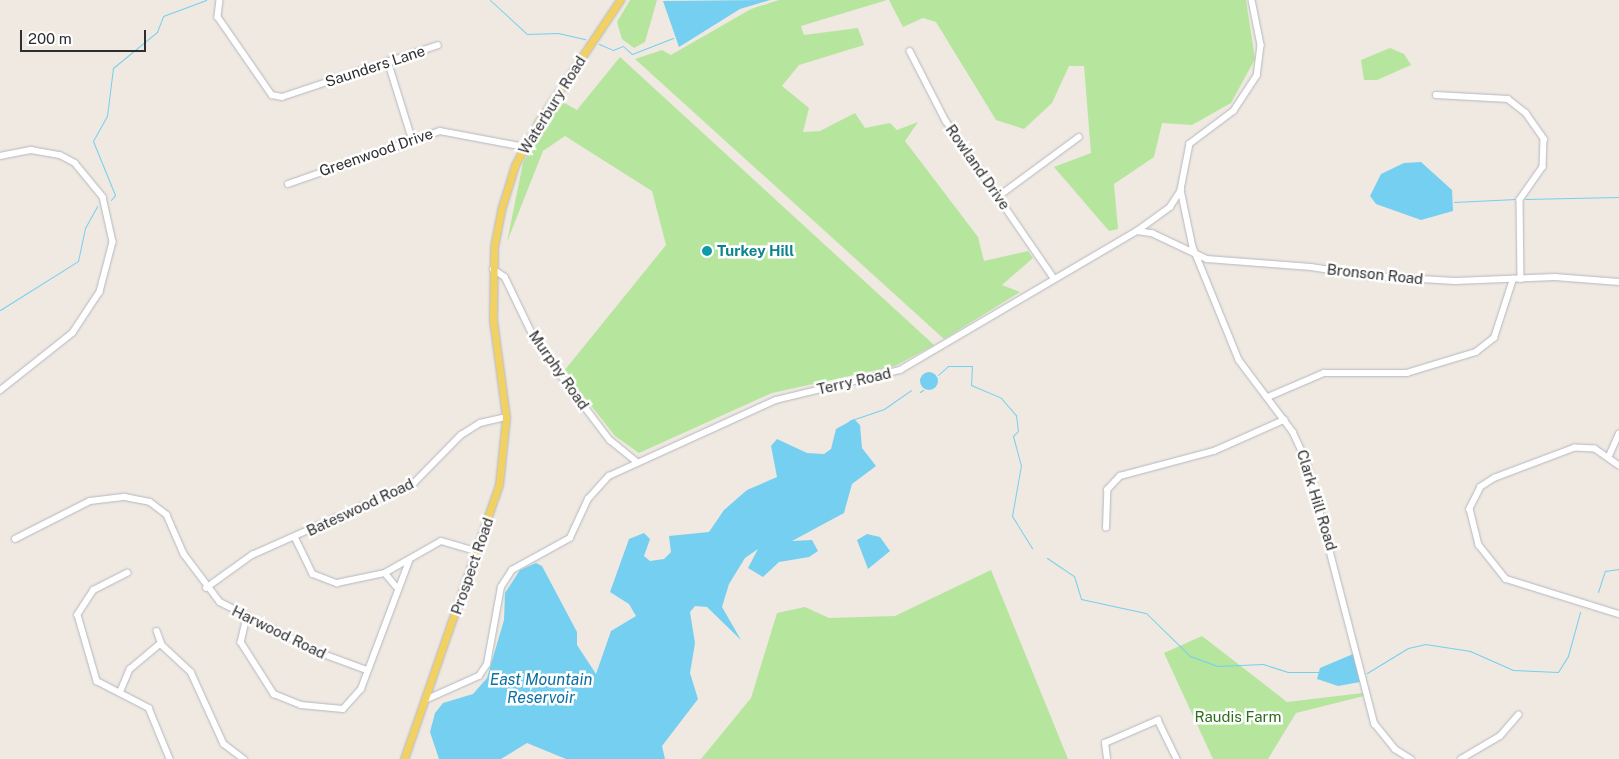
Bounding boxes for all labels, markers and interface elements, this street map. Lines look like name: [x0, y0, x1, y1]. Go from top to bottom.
scale bar: [22, 20, 149, 52]
text: 200 m: [28, 30, 72, 47]
street label: Saunders Lane: [323, 41, 427, 91]
street label: Waterbury Road: [515, 52, 589, 158]
street label: Rowland Drive: [942, 121, 1014, 213]
street label: Greenwood Drive: [317, 124, 435, 180]
place label: Turkey Hill: [717, 242, 794, 260]
marker: Turkey Hill: [701, 245, 713, 257]
street label: Bronson Road: [1326, 260, 1424, 288]
street label: Murphy Road: [525, 327, 593, 413]
street label: Terry Road: [815, 364, 893, 398]
street label: Clark Hill Road: [1293, 447, 1341, 553]
street label: Bateswood Road: [303, 474, 417, 540]
street label: Prospect Road: [447, 515, 497, 617]
street label: Harwood Road: [229, 601, 329, 663]
water label: East Mountain Reservoir: [490, 670, 592, 708]
park label: Raudis Farm: [1195, 708, 1281, 726]

